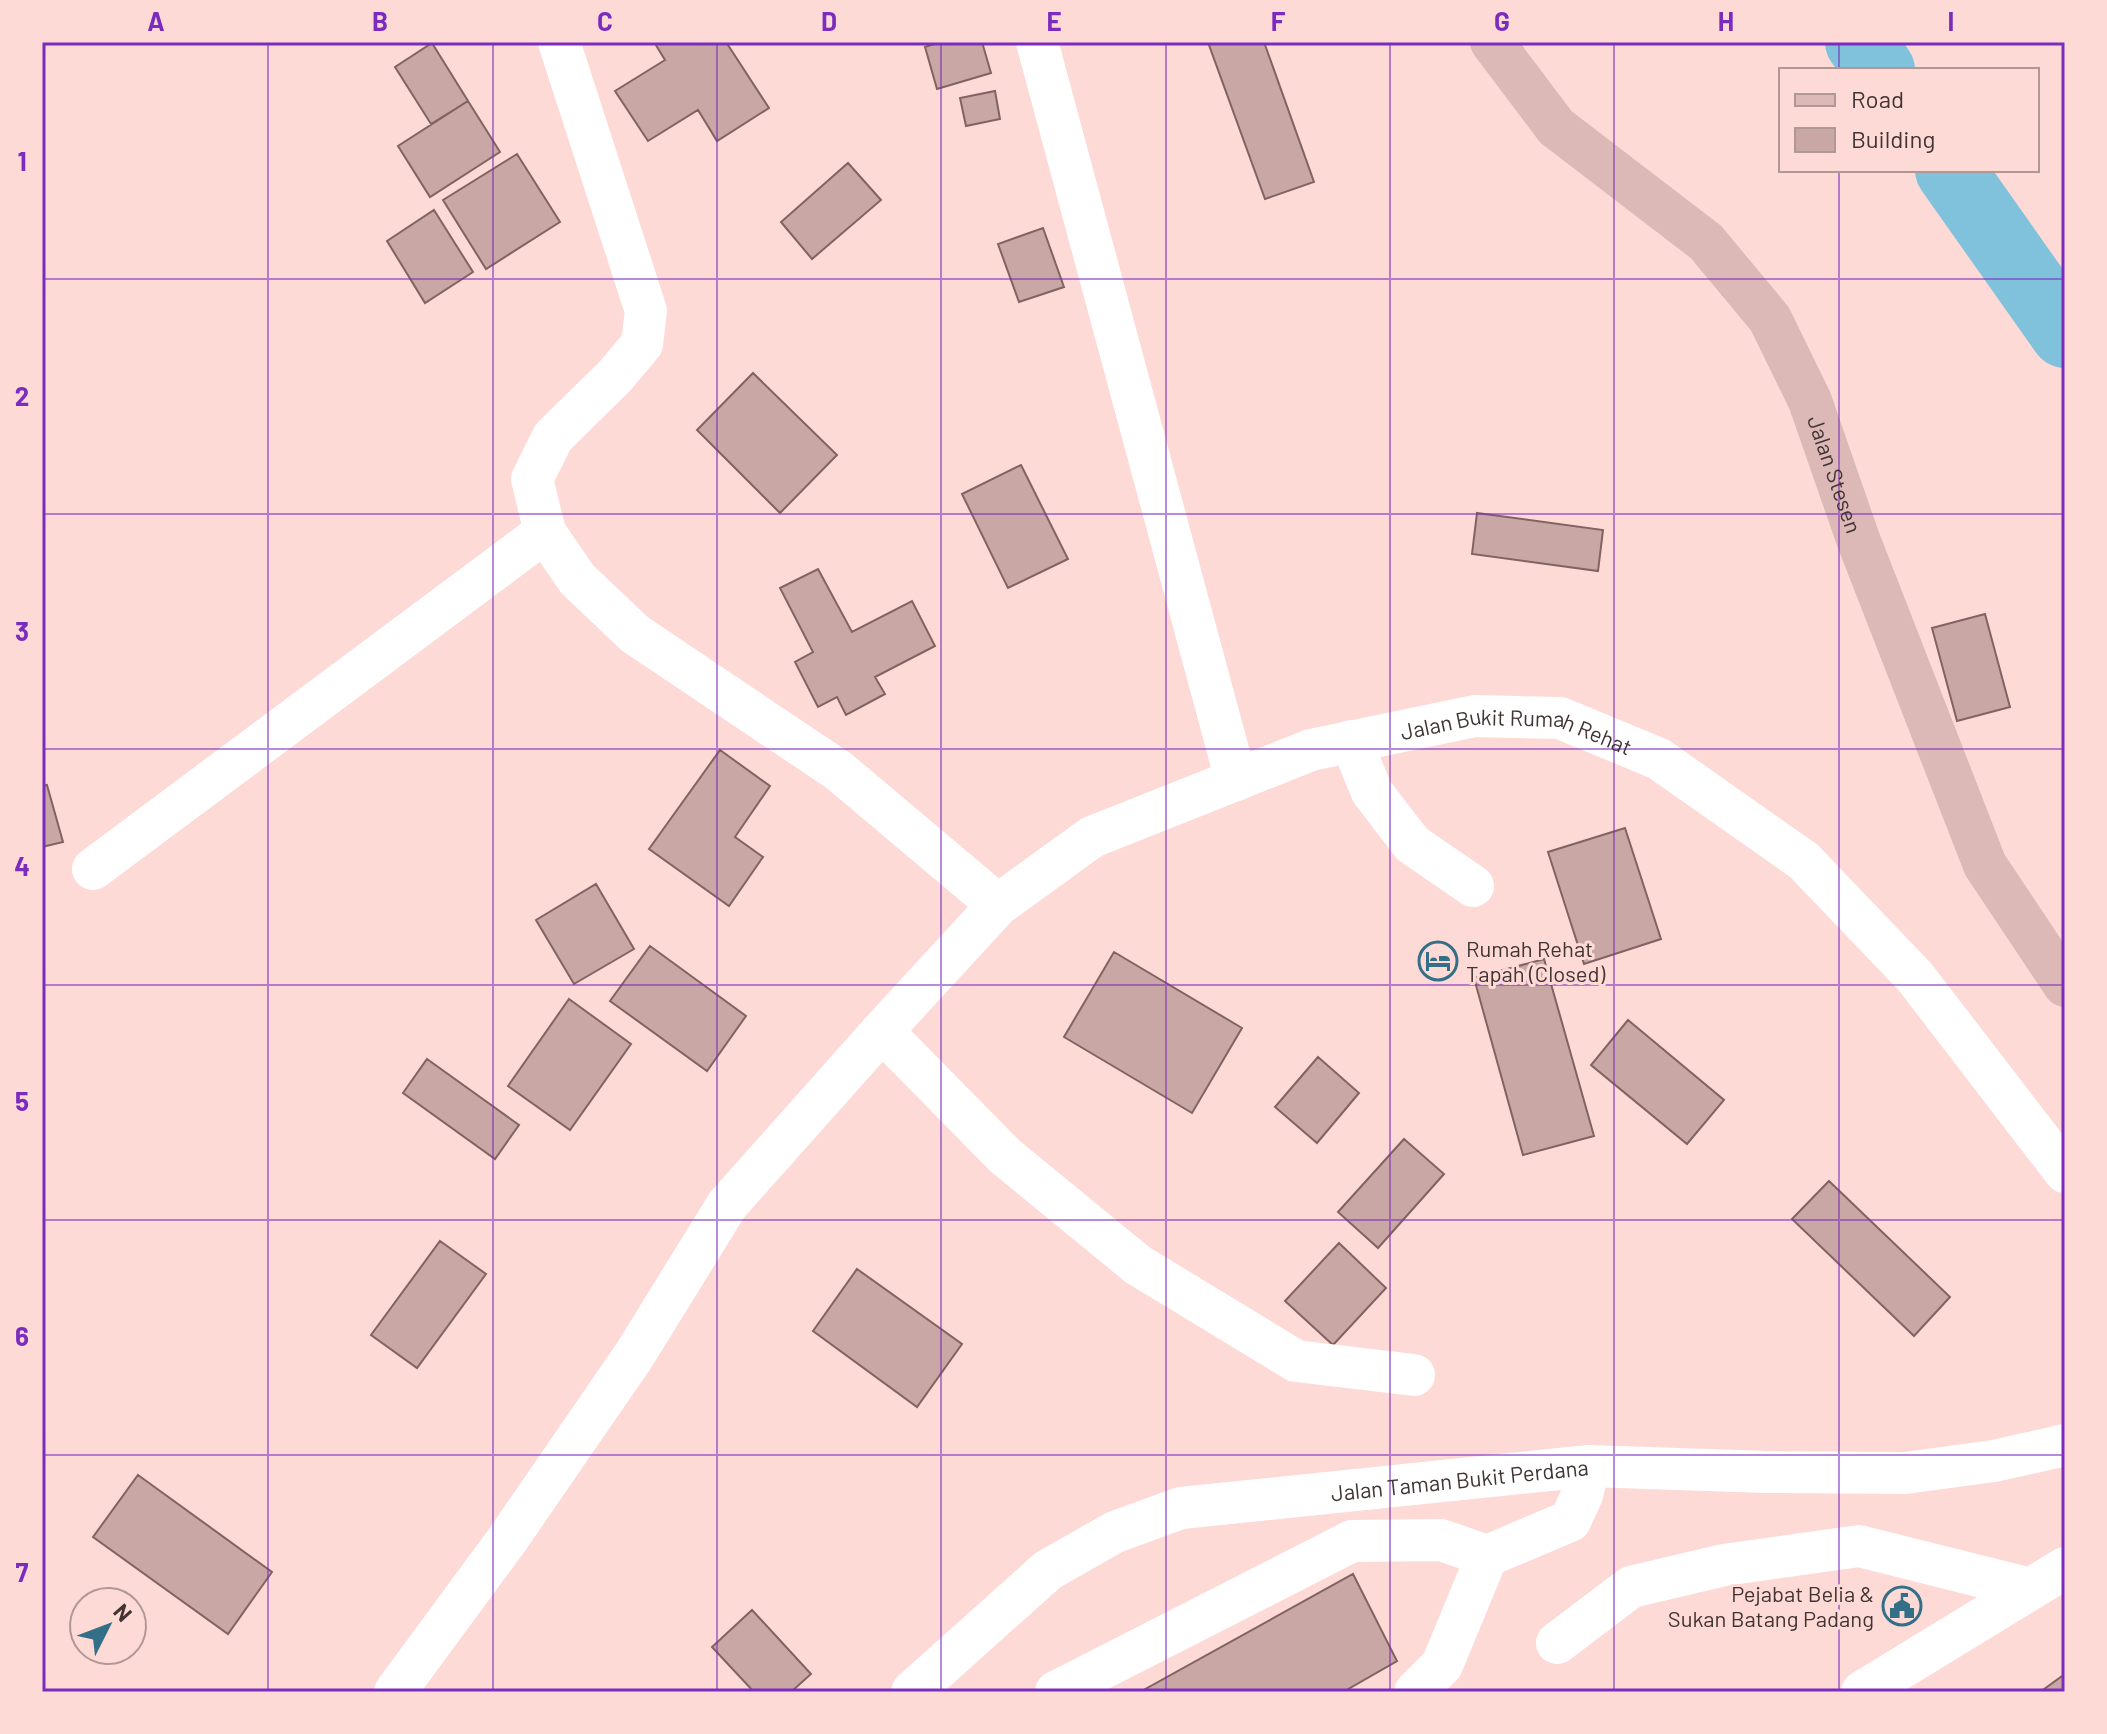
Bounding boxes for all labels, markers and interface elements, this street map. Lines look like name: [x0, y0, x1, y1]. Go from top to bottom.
text: A: [147, 5, 165, 36]
text: B: [372, 5, 388, 36]
text: C: [597, 5, 613, 36]
text: D: [821, 5, 837, 36]
text: E: [1046, 5, 1062, 36]
text: F: [1271, 5, 1286, 36]
text: G: [1494, 5, 1510, 36]
text: H: [1718, 5, 1734, 36]
text: I: [1948, 5, 1954, 36]
legend: [1779, 68, 2039, 172]
text: Road: [1851, 84, 1904, 113]
text: Building: [1851, 124, 1935, 153]
text: 1: [17, 145, 27, 176]
text: 2: [15, 380, 29, 411]
street label: Jalan Stesen: [1803, 412, 1868, 536]
text: 3: [15, 615, 29, 646]
street label: Jalan Bukit Rumah Rehat: [1398, 702, 1636, 759]
text: 4: [14, 850, 30, 881]
place label: Rumah Rehat Tapah (Closed): [1466, 935, 1606, 986]
hotel icon: Rumah Rehat Tapah (Closed): [1417, 940, 1459, 982]
text: 5: [15, 1085, 29, 1116]
text: 6: [15, 1320, 29, 1351]
street label: Jalan Taman Bukit Perdana: [1330, 1453, 1590, 1506]
text: 7: [16, 1556, 29, 1587]
place label: Pejabat Belia & Sukan Batang Padang: [1668, 1580, 1874, 1631]
public building icon: Pejabat Belia & Sukan Batang Padang: [1881, 1585, 1923, 1627]
north arrow: [68, 1586, 148, 1666]
text: N: [109, 1598, 138, 1626]

